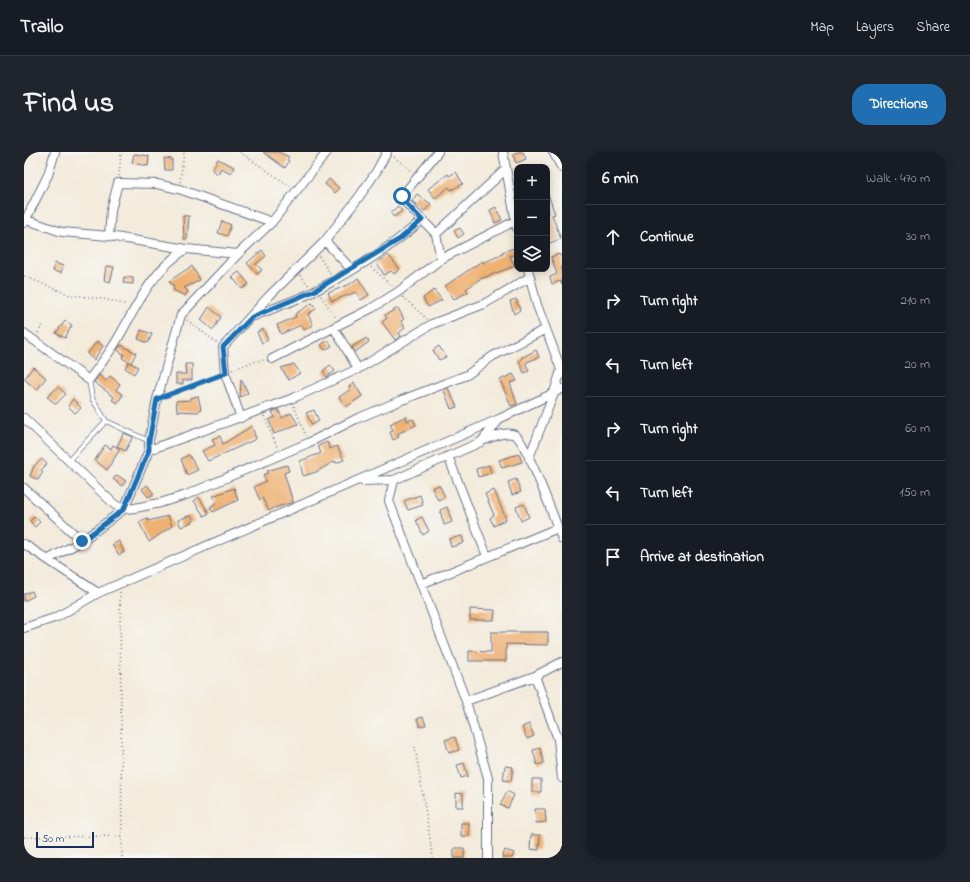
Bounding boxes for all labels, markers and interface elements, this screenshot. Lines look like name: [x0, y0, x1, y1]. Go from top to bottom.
text: Trailo: [20, 14, 64, 41]
text: Map: [810, 17, 834, 38]
text: Layers: [856, 17, 894, 38]
text: Share: [916, 17, 950, 38]
text: Find us: [24, 84, 114, 125]
button: Directions: [852, 84, 946, 125]
map controls: [514, 164, 550, 272]
button: +: [514, 164, 550, 200]
text: 6 min: [602, 166, 638, 191]
text: Walk · 470 m: [866, 169, 930, 188]
route start: [393, 187, 411, 205]
button: −: [514, 200, 550, 236]
icon: ahead: [602, 226, 624, 248]
text: Continue: [640, 226, 694, 248]
text: 30 m: [906, 227, 930, 246]
button: layers: [514, 236, 550, 272]
icon: right: [602, 290, 624, 312]
text: Turn right: [640, 290, 698, 312]
text: 210 m: [900, 291, 930, 310]
icon: left: [602, 354, 624, 376]
text: Turn left: [640, 354, 693, 376]
text: 20 m: [905, 355, 930, 374]
icon: right: [602, 418, 624, 440]
text: Turn right: [640, 418, 698, 440]
text: 60 m: [905, 419, 930, 438]
icon: left: [602, 482, 624, 504]
text: Turn left: [640, 482, 693, 504]
text: 150 m: [899, 483, 930, 502]
route end: [73, 532, 91, 550]
icon: arrive: [602, 546, 624, 568]
text: Arrive at destination: [640, 546, 764, 568]
scale bar: [36, 830, 94, 849]
text: 50 m: [42, 831, 64, 847]

